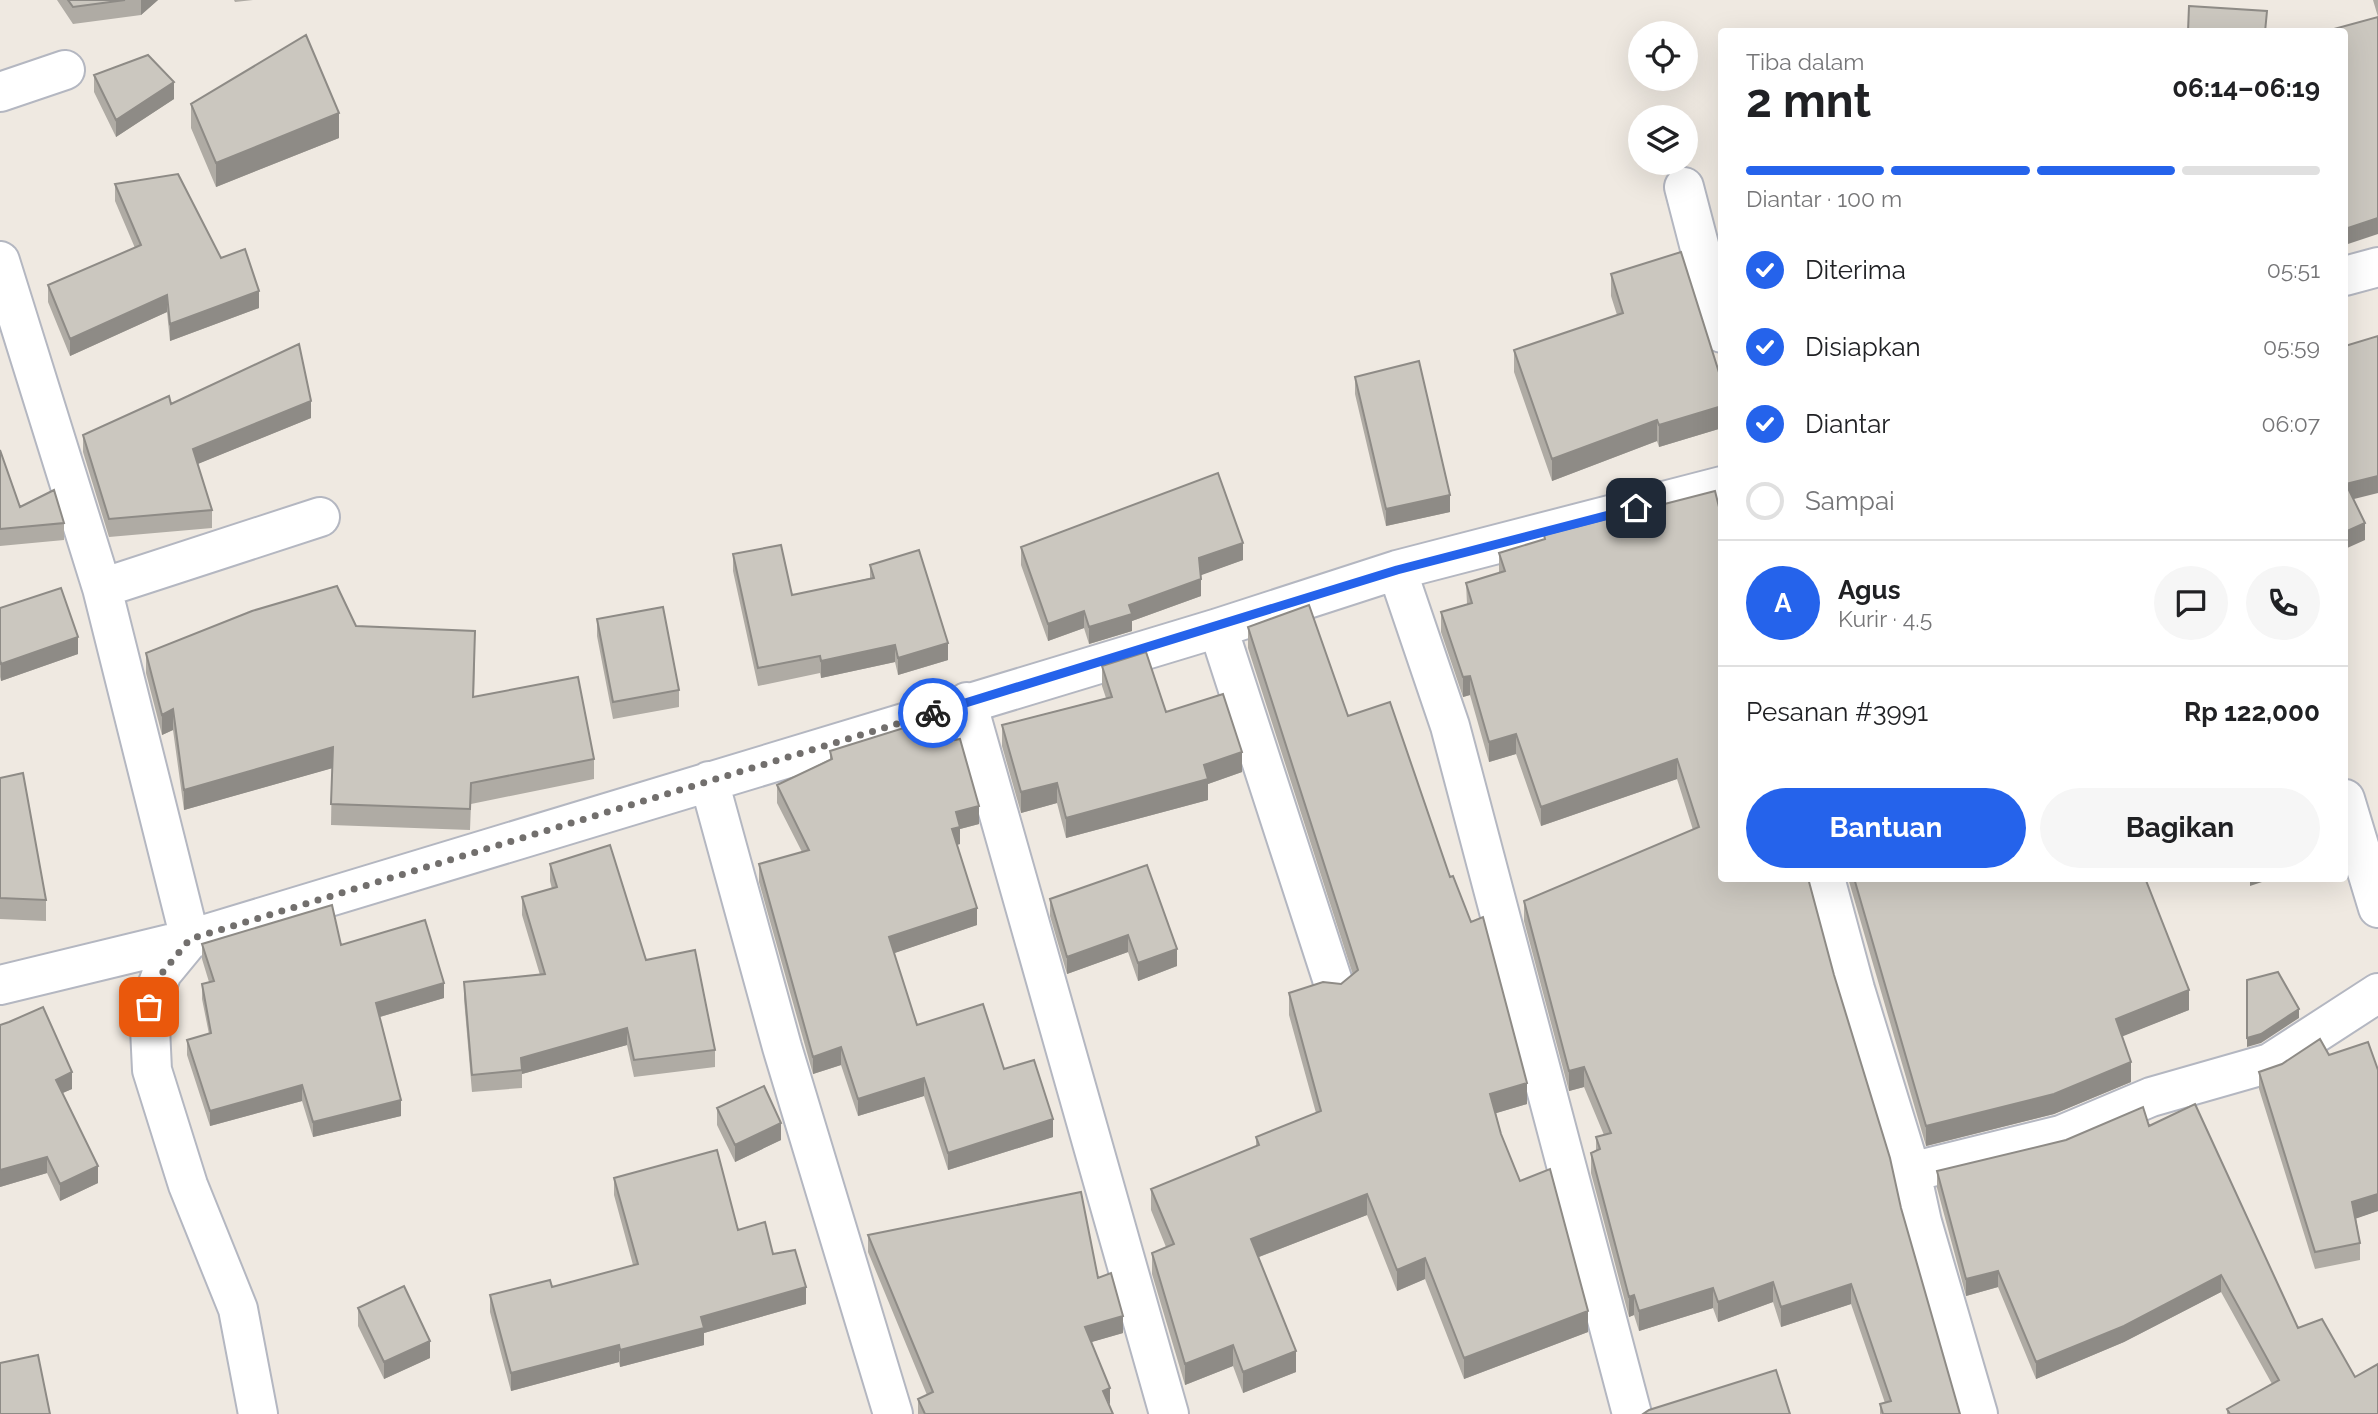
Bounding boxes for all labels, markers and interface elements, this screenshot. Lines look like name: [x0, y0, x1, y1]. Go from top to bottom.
map controls: [1628, 21, 1698, 175]
button: locate: [1628, 21, 1698, 91]
text: Tiba dalam: [1746, 48, 1864, 75]
text: 06:14–06:19: [2172, 73, 2320, 103]
text: 2 mnt: [1746, 74, 1871, 128]
button: layers: [1628, 105, 1698, 175]
text: Diantar · 100 m: [1746, 185, 1902, 212]
icon: check: [1746, 251, 1784, 289]
text: Diterima: [1805, 255, 1906, 285]
text: 05:51: [2267, 256, 2320, 283]
icon: check: [1746, 328, 1784, 366]
text: Disiapkan: [1805, 332, 1921, 362]
text: 05:59: [2263, 333, 2320, 360]
icon: check: [1746, 405, 1784, 443]
text: Diantar: [1805, 409, 1890, 439]
text: 06:07: [2262, 410, 2320, 437]
pin: [1606, 478, 1666, 538]
text: Sampai: [1805, 486, 1895, 516]
icon: home: [1617, 489, 1655, 527]
button: chat: [2154, 566, 2228, 640]
button: phone: [2246, 566, 2320, 640]
text: Agus: [1838, 575, 1900, 605]
text: A: [1774, 588, 1792, 618]
text: Kurir · 4.5: [1838, 605, 1932, 632]
courier: [898, 678, 968, 748]
icon: bike: [914, 694, 952, 732]
text: Pesanan #3991: [1746, 697, 1928, 727]
text: Rp 122,000: [2184, 697, 2320, 727]
button: Bantuan: [1746, 788, 2026, 868]
button: Bagikan: [2040, 788, 2320, 868]
pin: [119, 977, 179, 1037]
icon: bag: [130, 988, 168, 1026]

